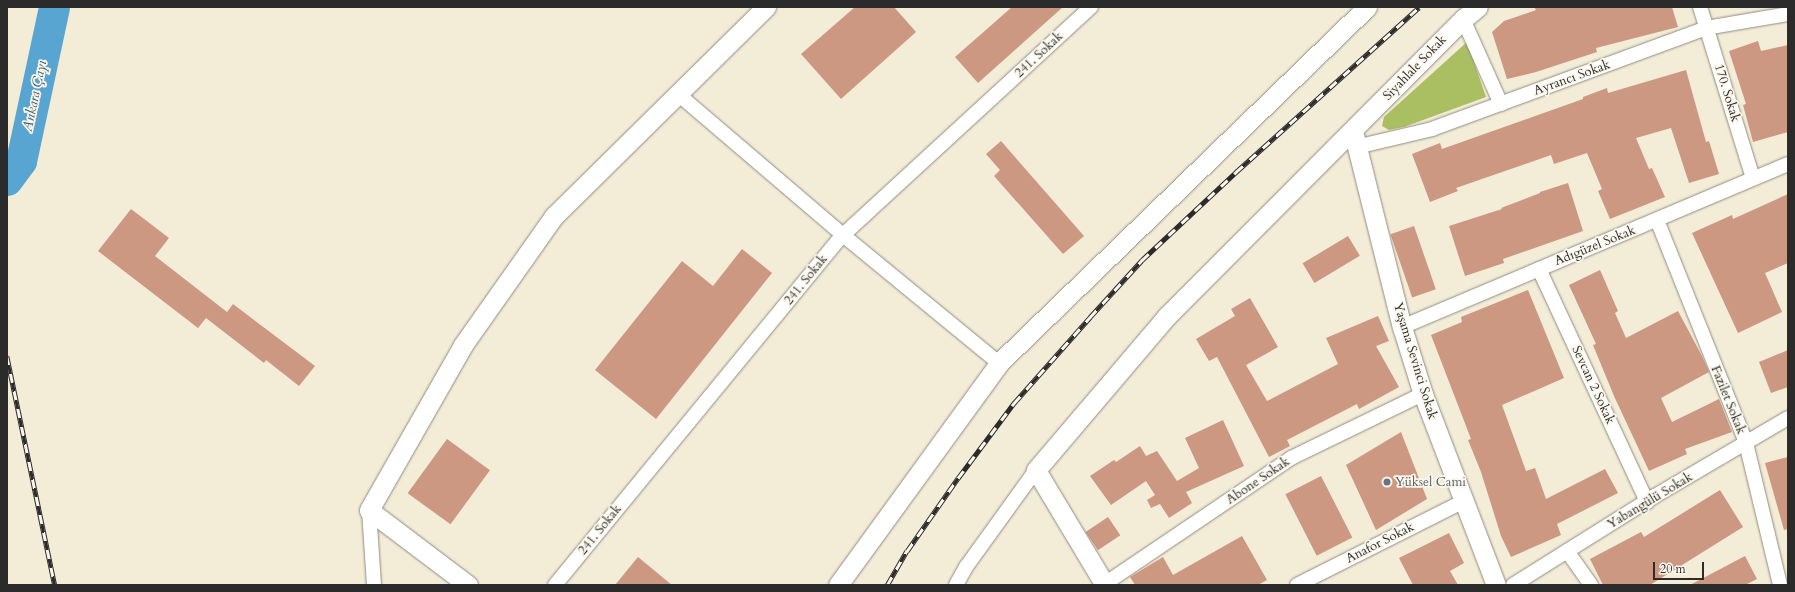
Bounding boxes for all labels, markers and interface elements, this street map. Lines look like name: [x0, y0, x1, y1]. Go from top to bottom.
street label: 241. Sokak: [1012, 29, 1066, 81]
street label: Siyahlale Sokak: [1380, 32, 1450, 104]
street label: Ayrancı Sokak: [1532, 57, 1612, 99]
water label: Ankara Çayı: [19, 59, 51, 133]
street label: 170. Sokak: [1711, 62, 1743, 124]
street label: Adıgüzel Sokak: [1552, 223, 1638, 269]
street label: 241. Sokak: [781, 252, 831, 308]
street label: Yaşama Sevinci Sokak: [1390, 301, 1440, 421]
street label: Sevcan 2 Sokak: [1568, 343, 1618, 427]
street label: Fazilet Sokak: [1707, 364, 1749, 436]
street label: Abone Sokak: [1223, 454, 1293, 508]
street label: Yabangülü Sokak: [1605, 469, 1695, 533]
place label: Yüksel Cami: [1395, 474, 1466, 490]
marker: Yüksel Cami: [1382, 477, 1392, 487]
street label: 241. Sokak: [575, 502, 625, 558]
street label: Anafor Sokak: [1343, 519, 1417, 567]
scale bar: [1655, 554, 1706, 580]
text: 20 m: [1660, 561, 1686, 577]

